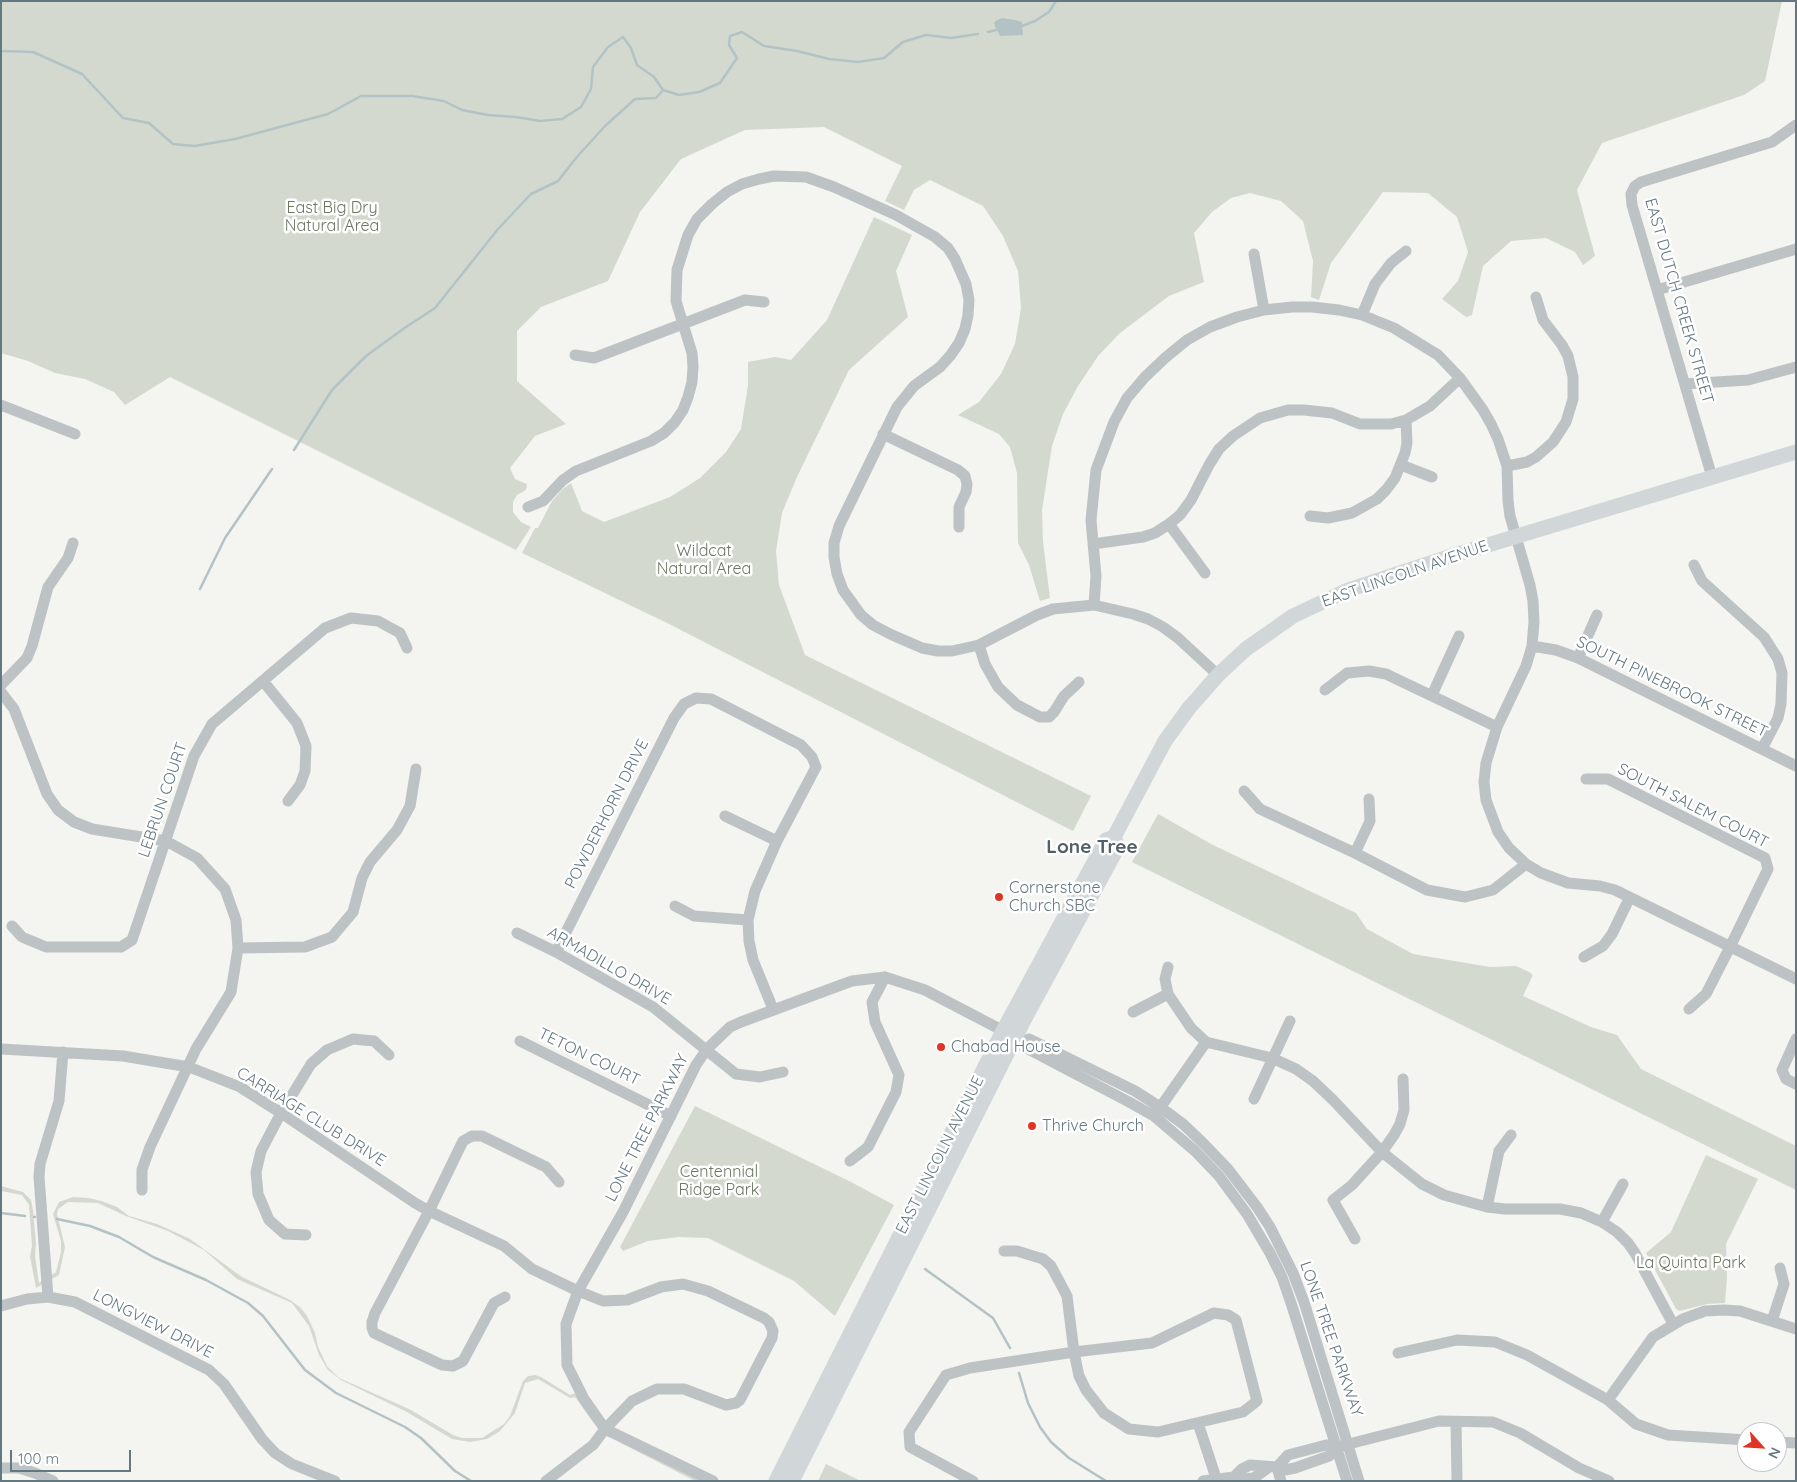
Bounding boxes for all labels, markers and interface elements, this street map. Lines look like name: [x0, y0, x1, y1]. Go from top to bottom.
street label: EAST DUTCH CREEK STREET: [1640, 196, 1718, 406]
park label: East Big Dry Natural Area: [285, 198, 379, 236]
street label: EAST LINCOLN AVENUE: [1319, 536, 1491, 612]
park label: Wildcat Natural Area: [657, 541, 751, 579]
street label: SOUTH PINEBROOK STREET: [1573, 632, 1771, 742]
street label: POWDERHORN DRIVE: [561, 736, 653, 892]
street label: LEBRUN COURT: [134, 740, 192, 860]
street label: SOUTH SALEM COURT: [1614, 760, 1772, 852]
district label: Lone Tree: [1046, 836, 1138, 858]
place label: Cornerstone Church SBC: [1009, 878, 1101, 916]
marker: Cornerstone Church SBC: [993, 891, 1005, 903]
street label: ARMADILLO DRIVE: [544, 923, 674, 1009]
street label: TETON COURT: [535, 1024, 643, 1090]
place label: Chabad House: [951, 1037, 1061, 1057]
marker: Chabad House: [935, 1041, 947, 1053]
street label: LONE TREE PARKWAY: [601, 1051, 693, 1205]
street label: CARRIAGE CLUB DRIVE: [233, 1063, 389, 1171]
street label: EAST LINCOLN AVENUE: [892, 1073, 988, 1237]
place label: Thrive Church: [1042, 1116, 1144, 1136]
marker: Thrive Church: [1026, 1120, 1038, 1132]
park label: Centennial Ridge Park: [679, 1162, 759, 1200]
park label: La Quinta Park: [1636, 1253, 1746, 1273]
street label: LONE TREE PARKWAY: [1295, 1259, 1367, 1419]
street label: LONGVIEW DRIVE: [90, 1285, 216, 1363]
north arrow: [1737, 1422, 1787, 1472]
scale bar: [12, 1440, 134, 1472]
text: N: [1764, 1445, 1785, 1462]
text: 100 m: [18, 1449, 59, 1468]

